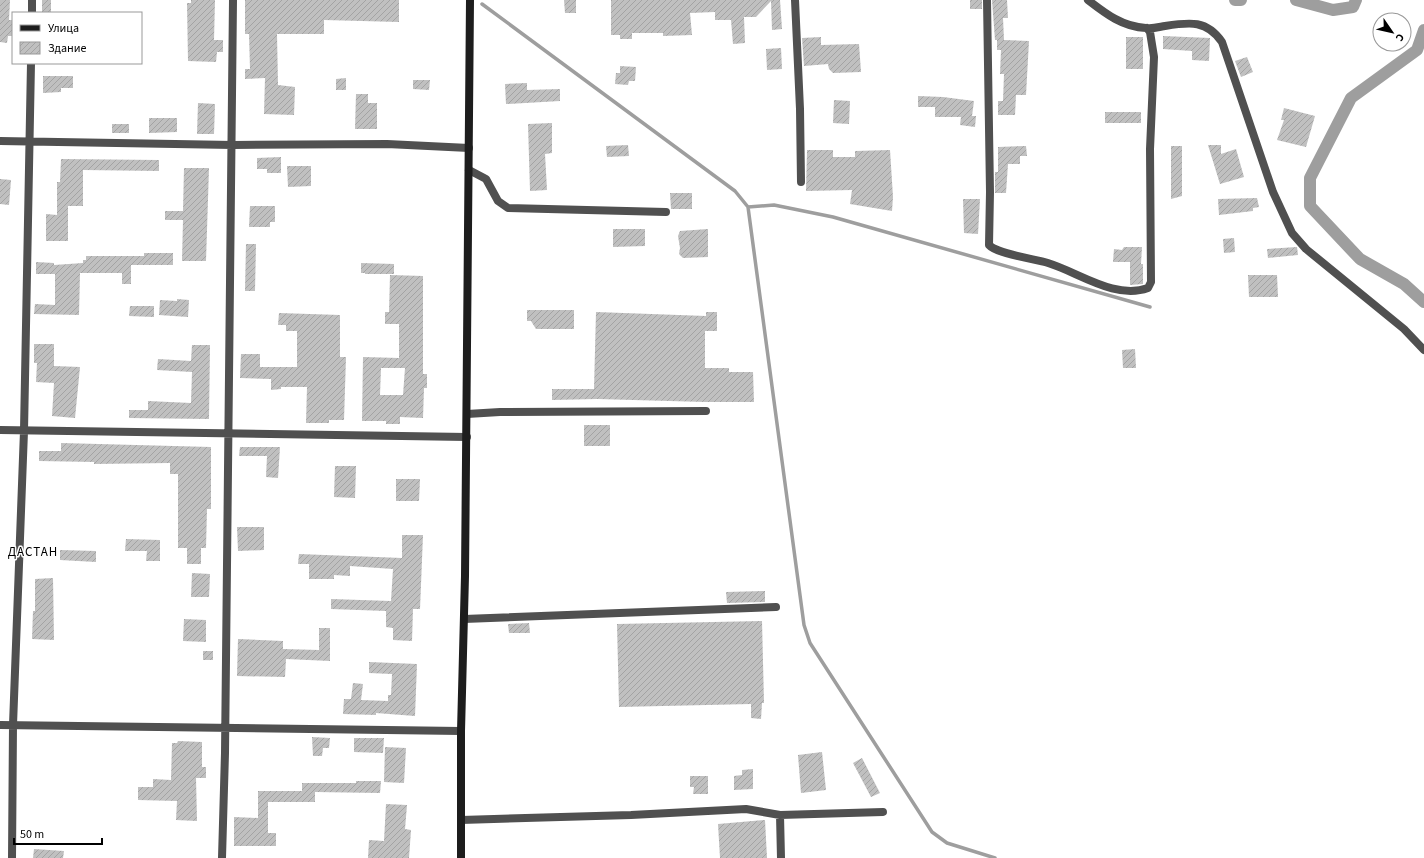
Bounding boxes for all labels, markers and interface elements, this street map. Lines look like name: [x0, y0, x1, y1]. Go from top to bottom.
legend: [12, 12, 142, 64]
north arrow: [1372, 12, 1412, 52]
text: Улица: [48, 20, 79, 37]
text: С: [1392, 30, 1408, 45]
text: Здание: [48, 40, 87, 57]
district label: ДАСТАН: [8, 543, 58, 561]
scale bar: [14, 820, 102, 846]
text: 50 m: [20, 826, 44, 843]

